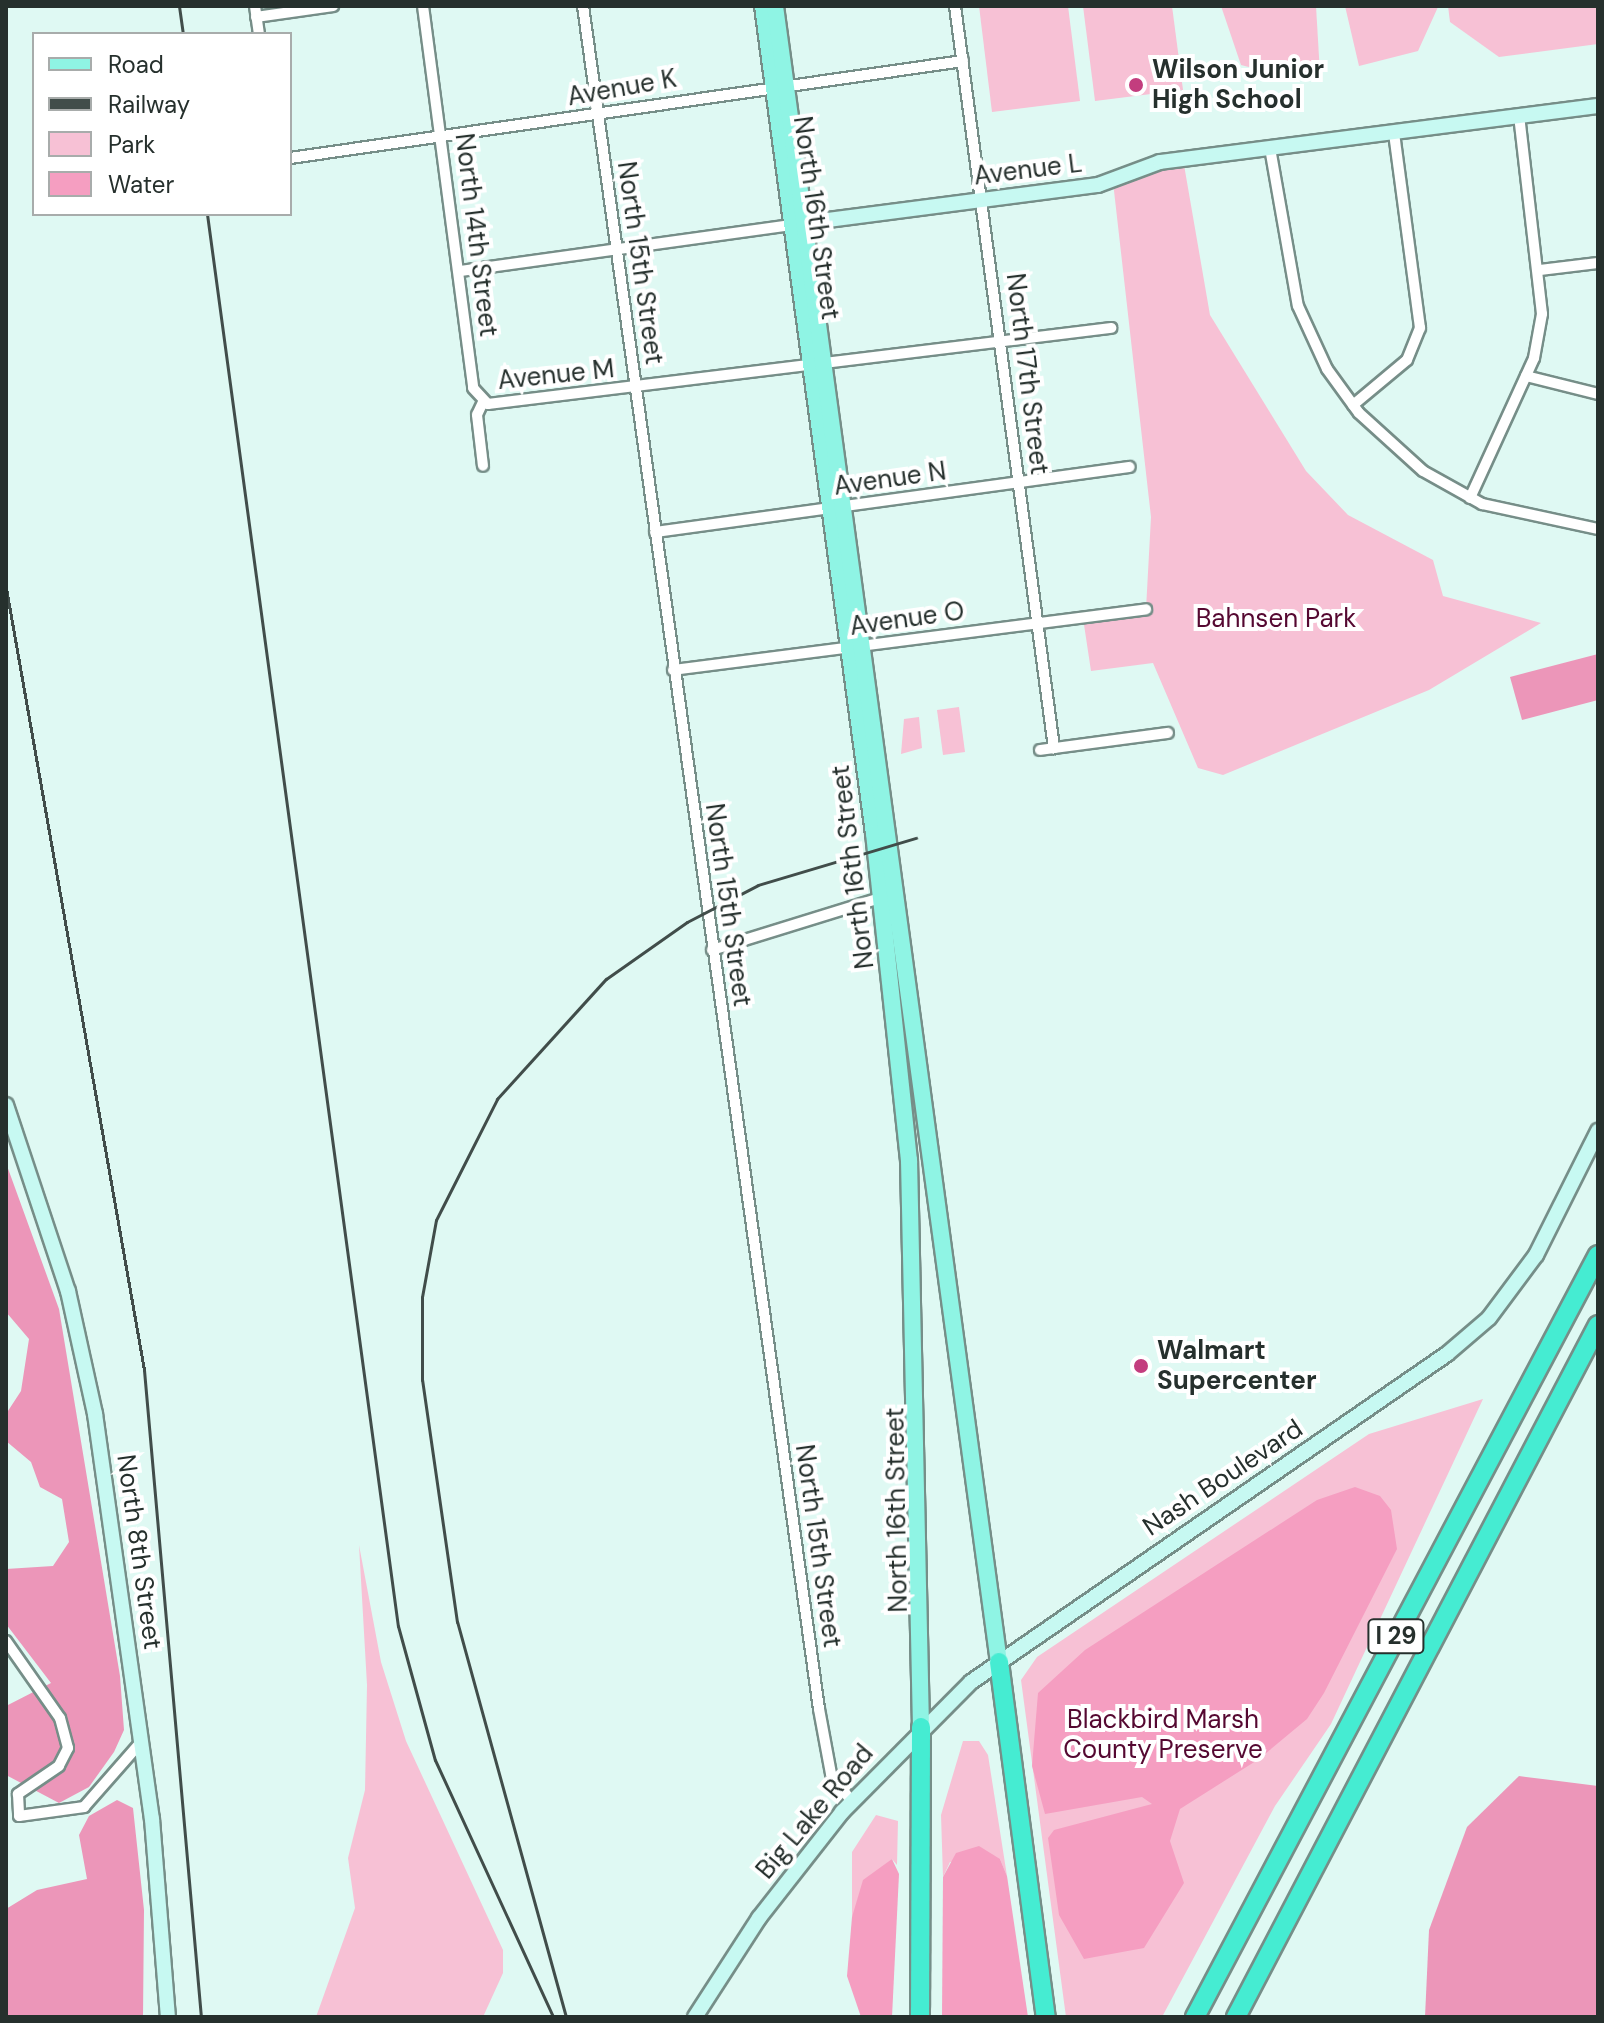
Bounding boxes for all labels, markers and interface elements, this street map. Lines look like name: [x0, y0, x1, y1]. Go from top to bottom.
legend: [32, 32, 292, 216]
text: Road: [108, 49, 164, 80]
place label: Wilson Junior High School: [1152, 54, 1324, 116]
street label: Avenue K: [565, 63, 679, 113]
marker: Wilson Junior High School: [1127, 76, 1145, 94]
text: Railway: [108, 89, 190, 120]
street label: North 16th Street: [786, 114, 846, 322]
text: Park: [108, 129, 155, 160]
street label: North 14th Street: [448, 132, 504, 338]
street label: Avenue L: [972, 148, 1084, 192]
street label: North 15th Street: [610, 159, 670, 367]
text: Water: [108, 169, 174, 200]
street label: North 17th Street: [999, 271, 1055, 477]
street label: Avenue M: [496, 353, 616, 397]
street label: Avenue N: [832, 456, 948, 502]
street label: Avenue O: [848, 596, 966, 642]
park label: Bahnsen Park: [1196, 603, 1356, 635]
street label: North 16th Street: [825, 763, 881, 971]
street label: North 15th Street: [698, 801, 758, 1009]
place label: Walmart Supercenter: [1157, 1335, 1317, 1396]
marker: Walmart Supercenter: [1132, 1357, 1150, 1375]
street label: North 16th Street: [880, 1407, 914, 1613]
street label: Nash Boulevard: [1137, 1413, 1309, 1543]
street label: North 15th Street: [788, 1442, 848, 1650]
street label: North 8th Street: [110, 1452, 168, 1652]
road number: I 29: [1366, 1616, 1426, 1656]
park label: Blackbird Marsh County Preserve: [1063, 1704, 1263, 1766]
street label: Big Lake Road: [750, 1739, 880, 1885]

